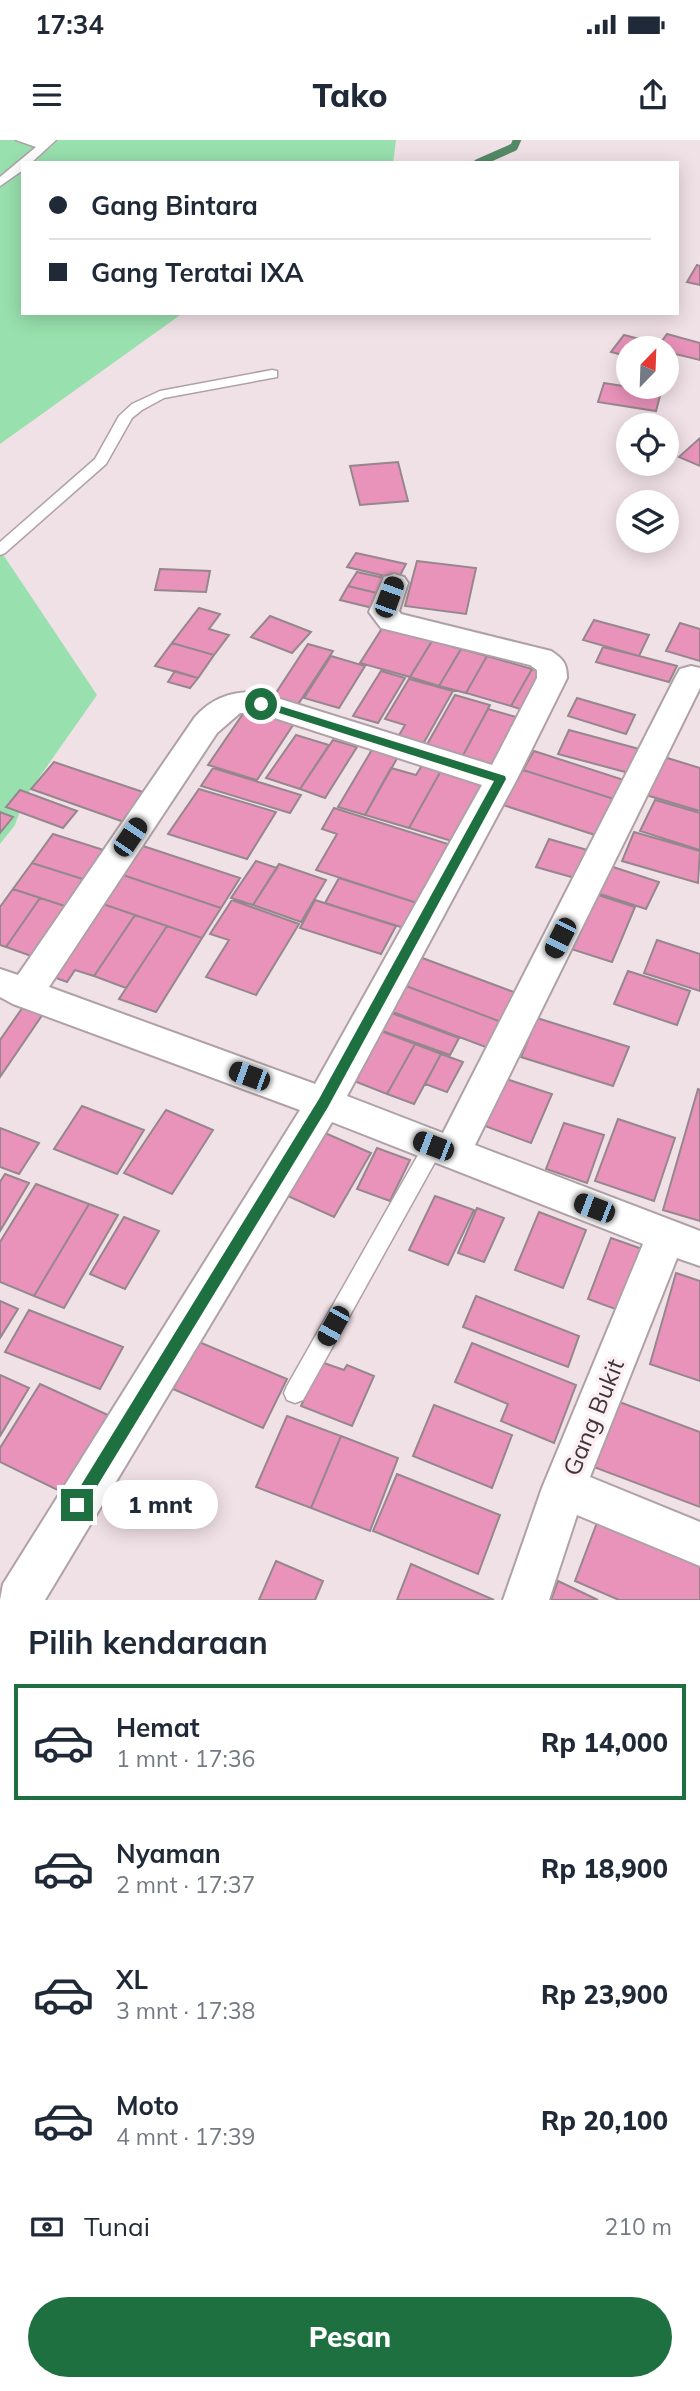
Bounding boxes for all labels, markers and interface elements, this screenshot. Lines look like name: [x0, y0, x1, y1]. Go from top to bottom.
text: 17:34: [35, 8, 104, 41]
text: Tako: [312, 75, 388, 115]
icon: menu: [28, 76, 66, 114]
icon: share: [634, 76, 672, 114]
text: Gang Bintara: [91, 189, 258, 222]
text: Gang Teratai IXA: [91, 256, 304, 289]
north arrow: [616, 336, 679, 399]
map controls: [616, 336, 679, 553]
button: locate: [616, 413, 679, 476]
button: layers: [616, 490, 679, 553]
car: [372, 574, 407, 620]
route start: [245, 688, 277, 720]
car: [110, 814, 151, 860]
car: [542, 915, 579, 961]
car: [226, 1059, 273, 1093]
car: [410, 1129, 457, 1163]
car: [571, 1191, 618, 1225]
car: [314, 1303, 353, 1349]
street label: Gang Bukit: [556, 1354, 630, 1480]
callout: 1 mnt: [102, 1480, 217, 1530]
route end: [61, 1489, 93, 1521]
text: 1 mnt: [128, 1490, 192, 1519]
text: Pilih kendaraan: [28, 1622, 268, 1662]
icon: car: [32, 1711, 95, 1774]
text: Hemat: [116, 1711, 200, 1744]
text: Rp 14,000: [541, 1726, 668, 1759]
text: 1 mnt · 17:36: [116, 1744, 255, 1773]
icon: car: [32, 1837, 95, 1900]
text: Nyaman: [116, 1837, 221, 1870]
text: Rp 18,900: [541, 1852, 668, 1885]
text: 2 mnt · 17:37: [116, 1870, 255, 1899]
icon: car: [32, 1963, 95, 2026]
text: XL: [116, 1963, 148, 1996]
text: Rp 23,900: [541, 1978, 668, 2011]
text: 3 mnt · 17:38: [116, 1996, 255, 2025]
icon: car: [32, 2089, 95, 2152]
text: Moto: [116, 2089, 179, 2122]
text: Rp 20,100: [541, 2104, 668, 2137]
text: 4 mnt · 17:39: [116, 2122, 255, 2151]
icon: cash: [28, 2208, 66, 2246]
text: Tunai: [84, 2210, 150, 2243]
text: 210 m: [604, 2212, 672, 2241]
button: Pesan: [28, 2297, 672, 2377]

